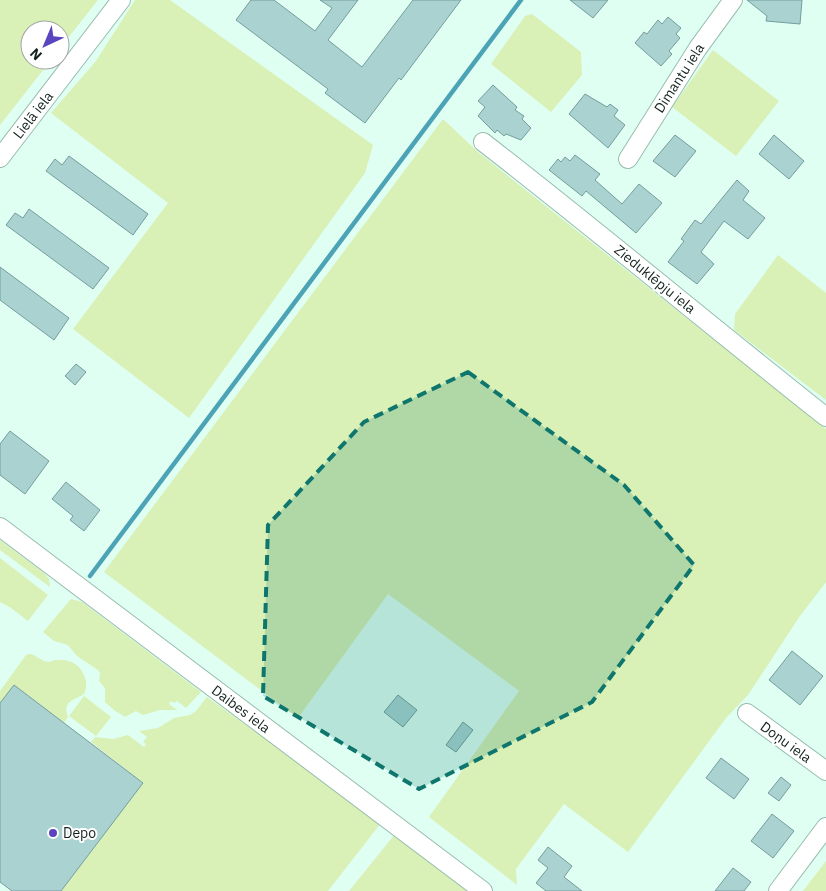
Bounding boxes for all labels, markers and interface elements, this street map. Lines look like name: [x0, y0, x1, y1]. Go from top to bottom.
north arrow: [20, 20, 70, 70]
street label: Dimantu iela: [650, 39, 708, 116]
text: N: [26, 44, 46, 64]
street label: Lielā iela: [9, 87, 57, 142]
street label: Zieduklēpju iela: [611, 241, 700, 318]
street label: Daibes iela: [208, 681, 274, 737]
street label: Doņu iela: [757, 717, 816, 767]
place label: Depo: [63, 824, 96, 842]
marker: Depo: [47, 827, 59, 839]

